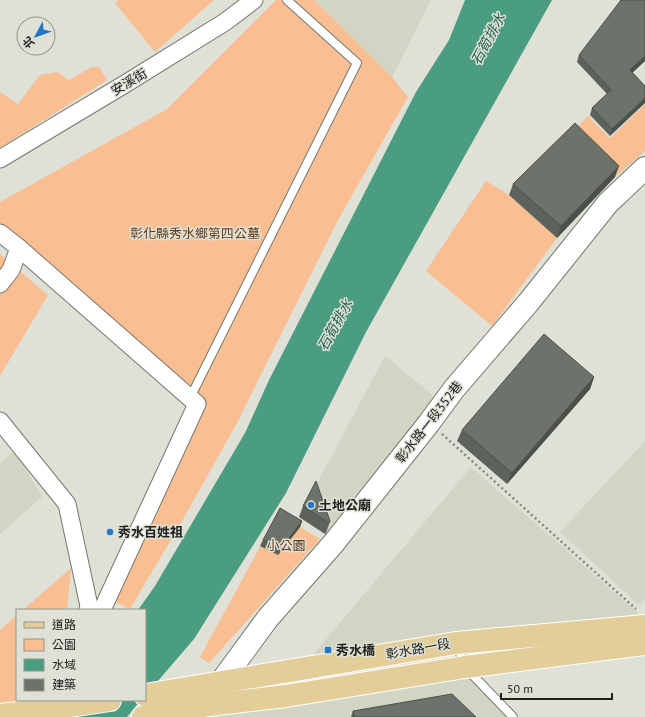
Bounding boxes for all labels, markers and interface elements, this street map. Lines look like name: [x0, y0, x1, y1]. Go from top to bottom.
water label: 石筍排水: [467, 9, 510, 68]
north arrow: [16, 16, 56, 56]
text: 北: [20, 34, 37, 51]
street label: 安溪街: [108, 65, 150, 99]
park label: 彰化縣秀水鄉第四公墓: [130, 225, 260, 242]
water label: 石筍排水: [314, 295, 357, 354]
street label: 彰水路一段352巷: [392, 378, 466, 466]
place label: 土地公廟: [319, 497, 371, 514]
marker: 土地公廟: [306, 500, 316, 510]
place label: 秀水百姓祖: [118, 524, 183, 541]
marker: 秀水百姓祖: [105, 527, 115, 537]
park label: 小公園: [266, 537, 306, 554]
legend: [16, 609, 146, 701]
text: 道路: [52, 617, 76, 632]
street label: 彰水路一段: [385, 635, 451, 663]
text: 公園: [52, 637, 76, 652]
place label: 秀水橋: [336, 642, 375, 659]
marker: 秀水橋: [323, 645, 333, 655]
text: 水域: [52, 657, 76, 672]
scale bar: [501, 675, 612, 701]
text: 建築: [52, 677, 76, 692]
text: 50 m: [507, 681, 533, 696]

